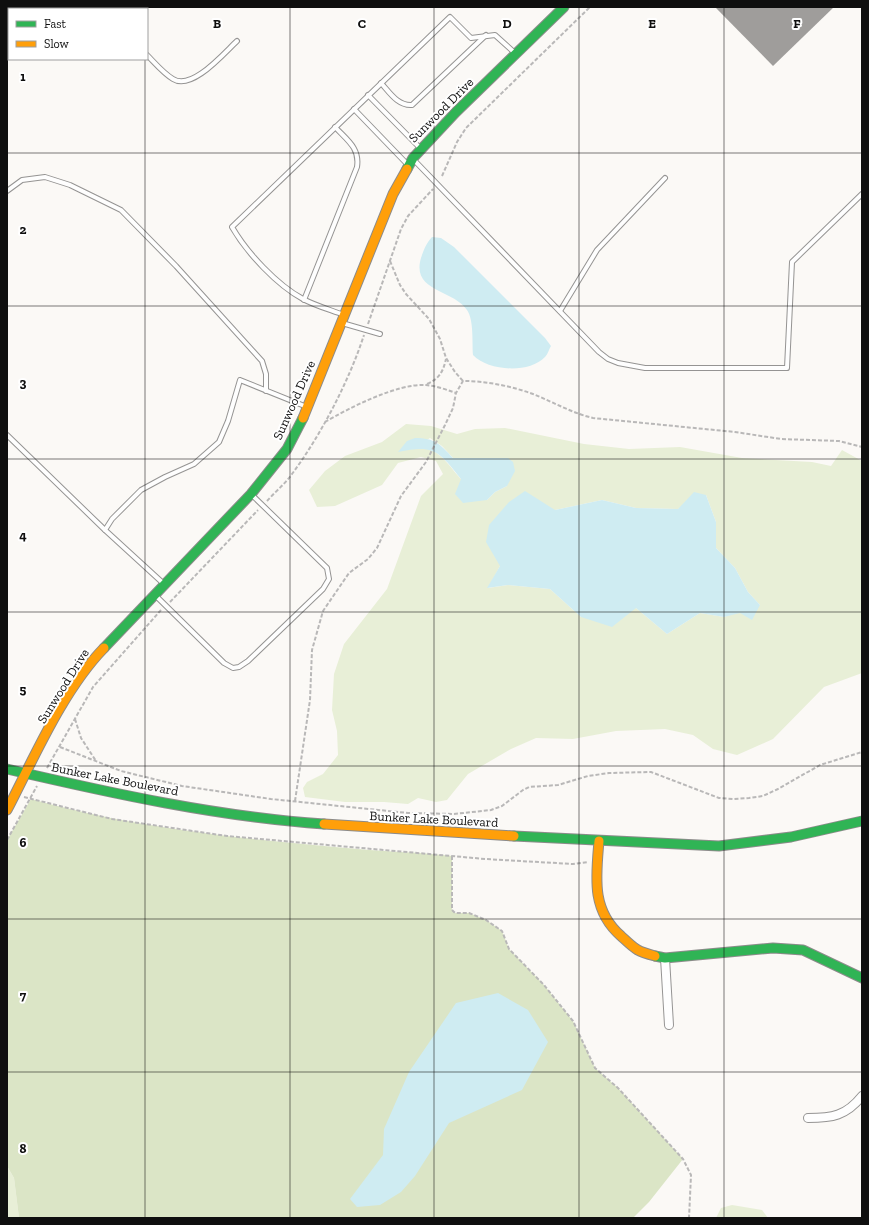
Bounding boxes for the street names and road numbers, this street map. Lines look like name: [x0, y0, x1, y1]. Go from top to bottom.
street label: Sunwood Drive: [406, 75, 476, 145]
street label: Sunwood Drive: [270, 358, 318, 442]
street label: Sunwood Drive: [34, 646, 92, 726]
street label: Bunker Lake Boulevard: [50, 759, 180, 799]
street label: Bunker Lake Boulevard: [369, 808, 499, 830]

